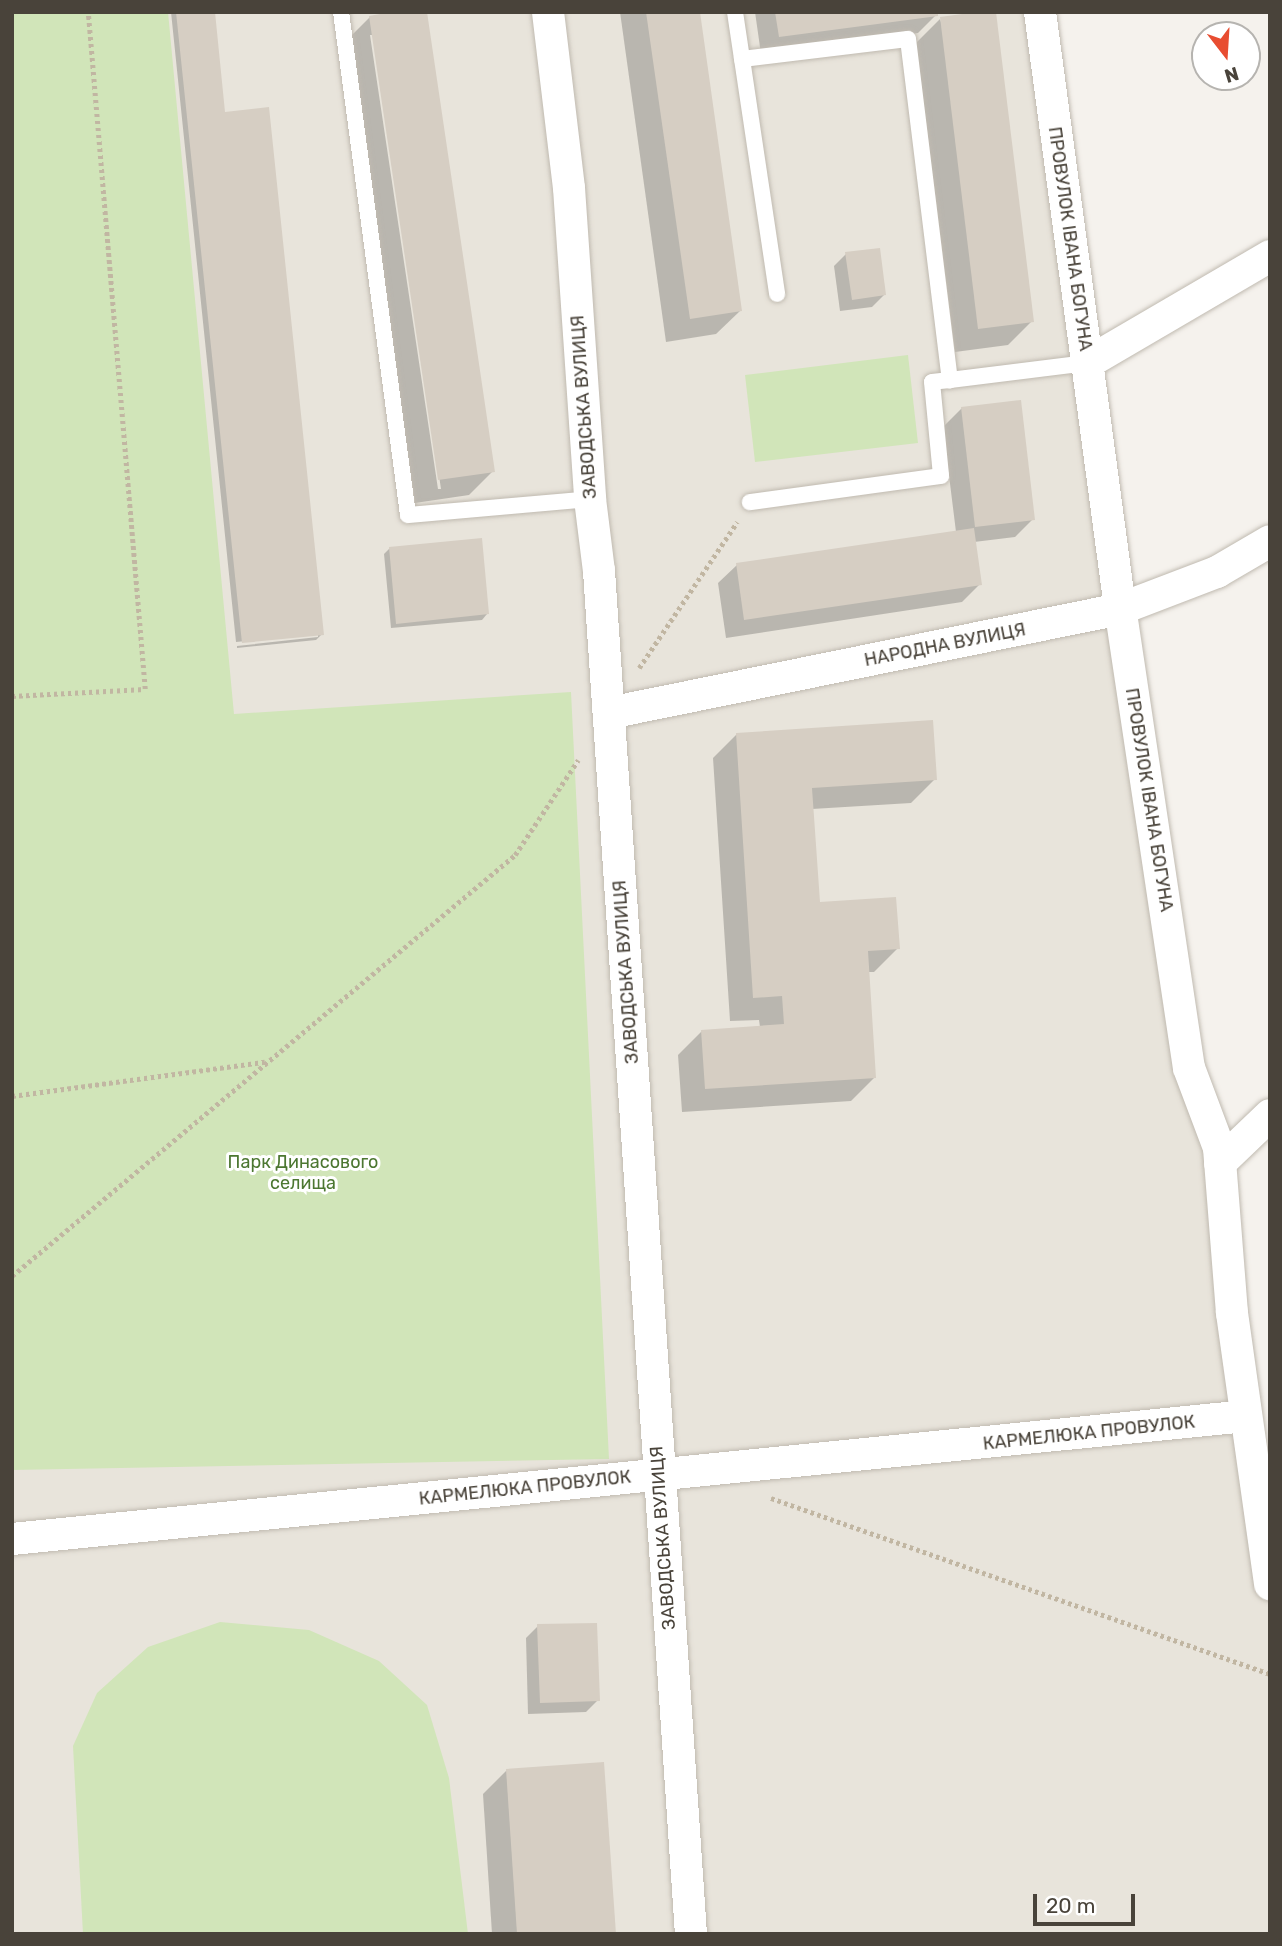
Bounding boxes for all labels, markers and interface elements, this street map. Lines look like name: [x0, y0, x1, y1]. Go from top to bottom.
north arrow: [1191, 21, 1261, 91]
text: N: [1222, 62, 1242, 88]
street label: ПРОВУЛОК ІВАНА БОГУНА: [1044, 125, 1096, 353]
street label: ЗАВОДСЬКА ВУЛИЦЯ: [567, 314, 601, 500]
street label: НАРОДНА ВУЛИЦЯ: [862, 619, 1028, 671]
street label: ПРОВУЛОК ІВАНА БОГУНА: [1121, 686, 1177, 914]
street label: ЗАВОДСЬКА ВУЛИЦЯ: [609, 879, 643, 1065]
park label: Парк Динасового селища: [228, 1152, 378, 1194]
street label: КАРМЕЛЮКА ПРОВУЛОК: [982, 1411, 1196, 1455]
street label: ЗАВОДСЬКА ВУЛИЦЯ: [646, 1445, 680, 1631]
street label: КАРМЕЛЮКА ПРОВУЛОК: [418, 1466, 632, 1510]
scale bar: [1037, 1880, 1138, 1924]
text: 20 m: [1046, 1893, 1095, 1918]

